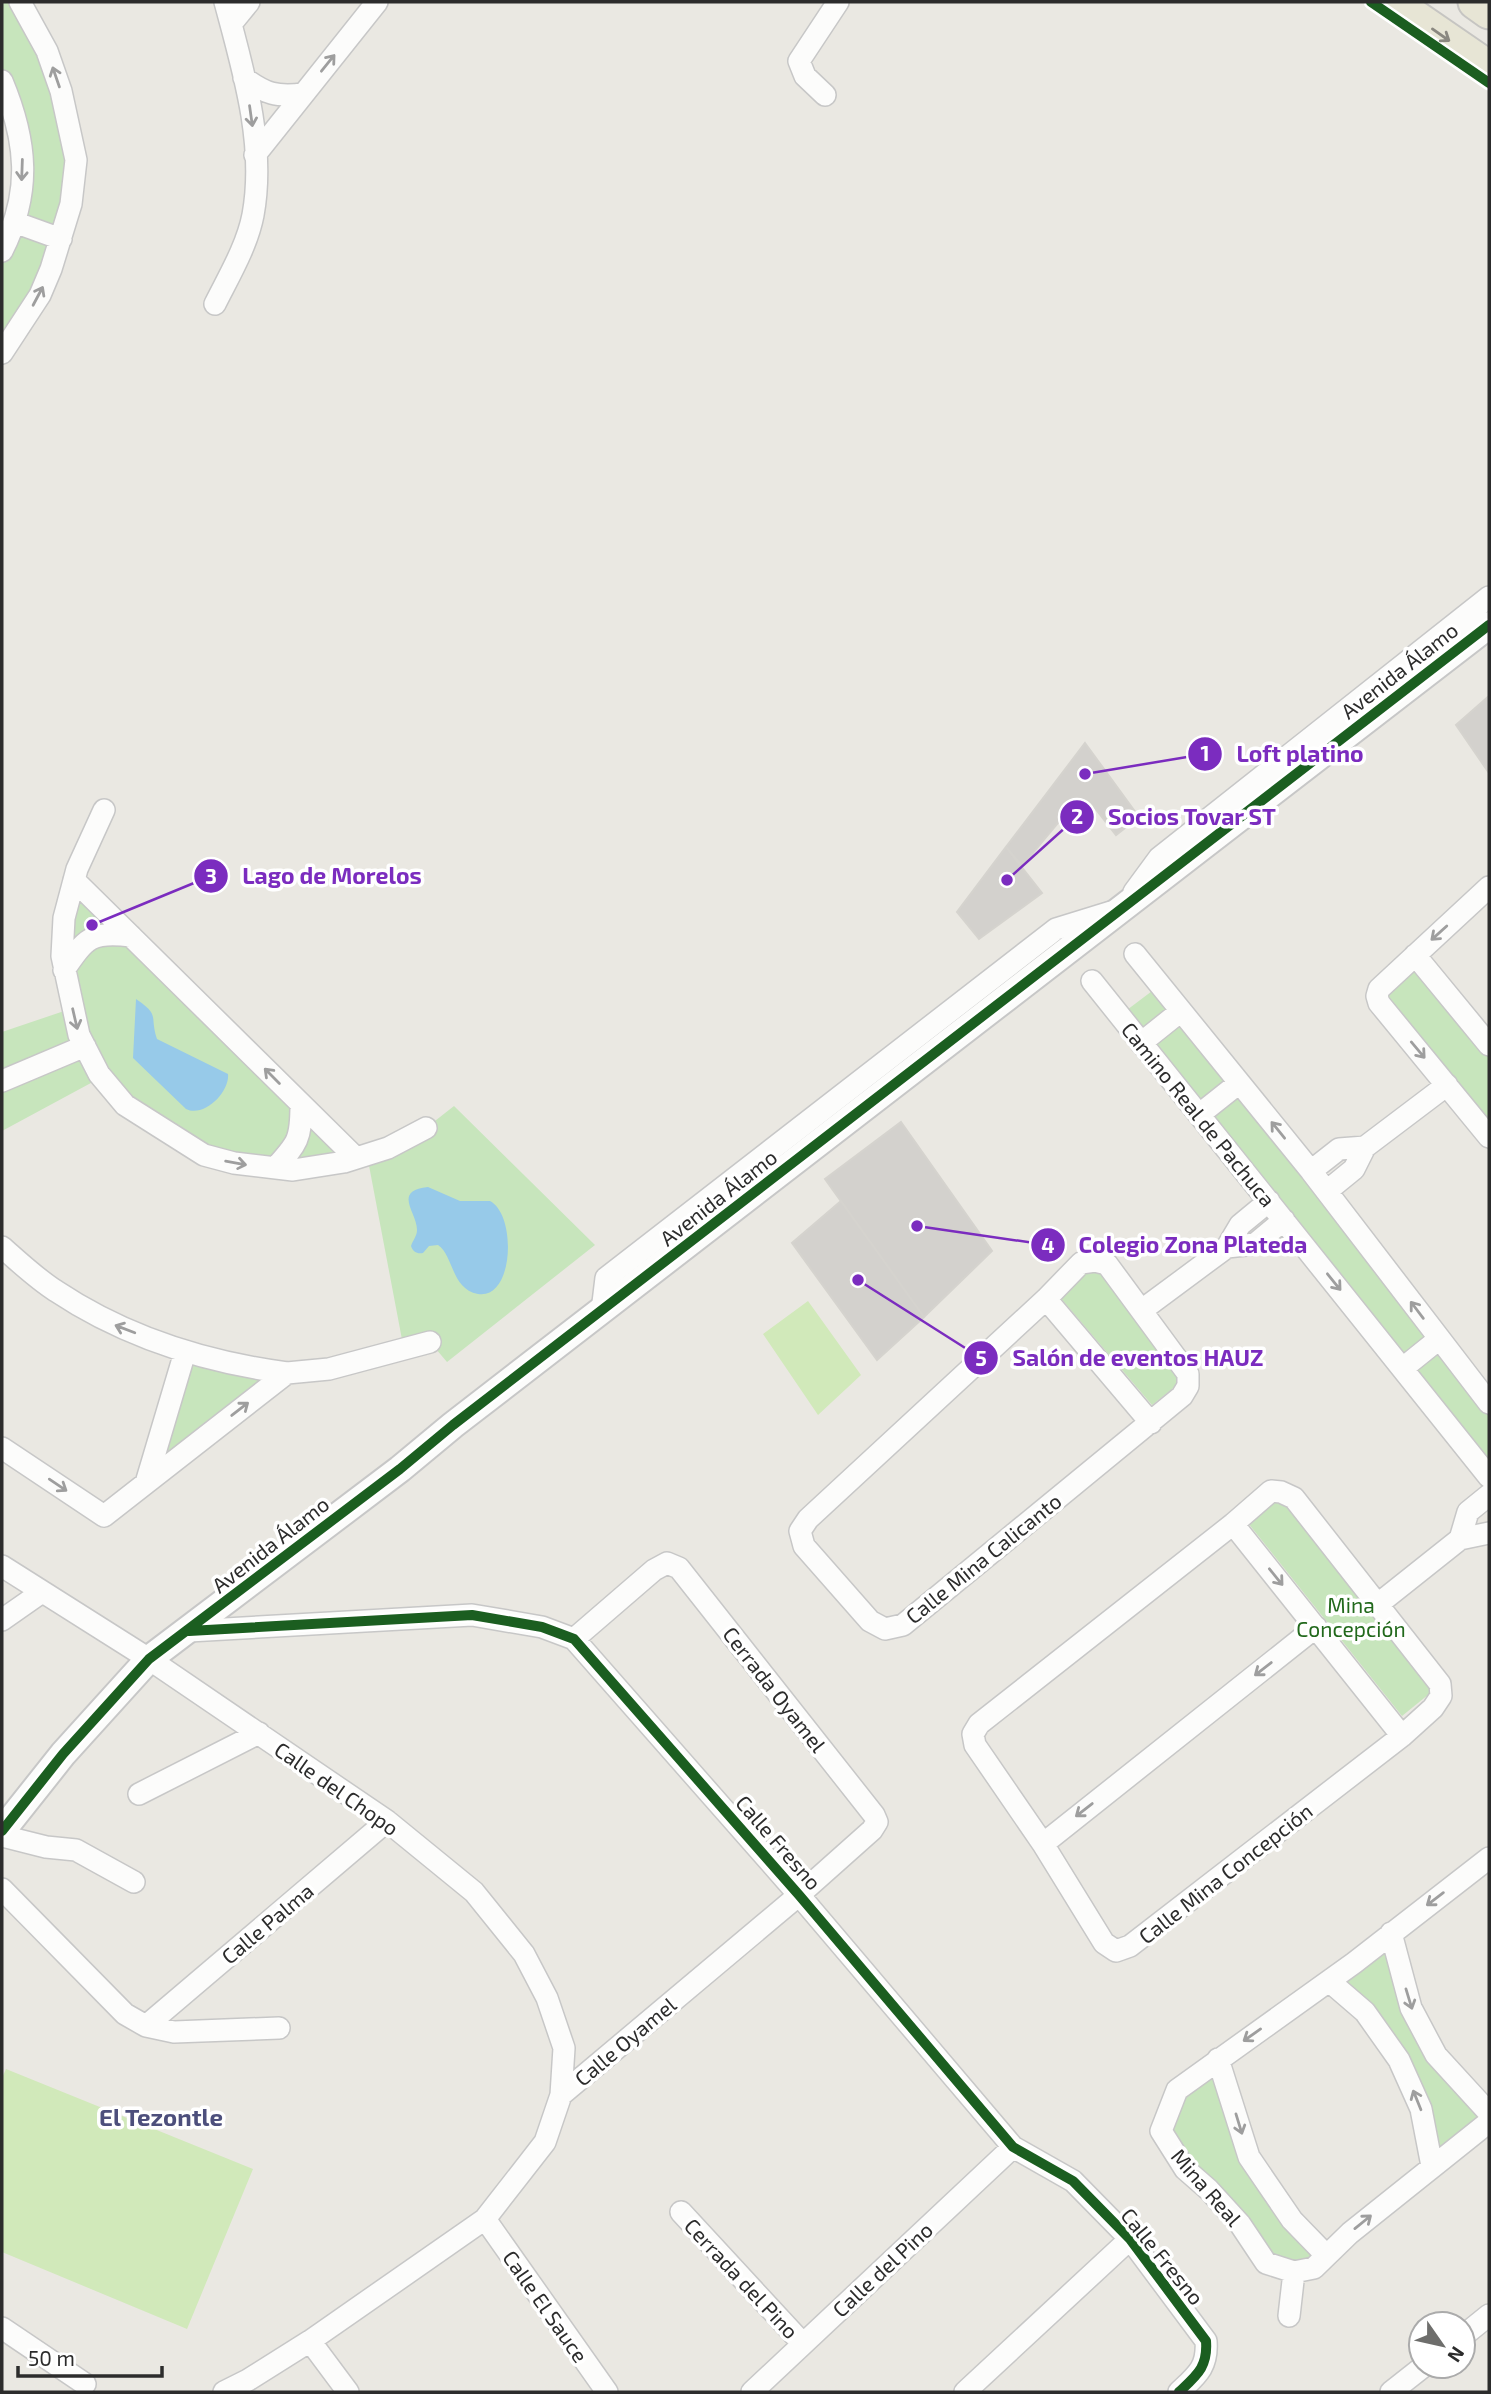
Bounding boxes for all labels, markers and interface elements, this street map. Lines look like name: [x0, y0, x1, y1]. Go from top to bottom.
one-way arrow: [1431, 28, 1450, 42]
one-way arrow: [320, 55, 336, 73]
one-way arrow: [49, 67, 61, 89]
one-way arrow: [244, 104, 257, 127]
one-way arrow: [15, 159, 29, 182]
one-way arrow: [32, 286, 46, 307]
street label: Avenida Álamo: [1336, 617, 1462, 723]
callout: Loft platino: [1187, 732, 1377, 776]
text: Loft platino: [1236, 739, 1364, 767]
text: 1: [1200, 740, 1210, 765]
callout: Socios Tovar ST: [1059, 795, 1291, 839]
text: Socios Tovar ST: [1108, 802, 1276, 830]
text: 2: [1071, 803, 1083, 828]
callout: Lago de Morelos: [194, 854, 436, 898]
text: Lago de Morelos: [242, 861, 422, 889]
text: 3: [205, 863, 217, 888]
one-way arrow: [1430, 925, 1448, 941]
one-way arrow: [69, 1007, 83, 1030]
street label: Camino Real de Pachuca: [1117, 1017, 1281, 1211]
one-way arrow: [1410, 1040, 1426, 1058]
one-way arrow: [264, 1067, 281, 1084]
one-way arrow: [1270, 1122, 1286, 1140]
street label: Avenida Álamo: [655, 1144, 781, 1250]
one-way arrow: [224, 1157, 247, 1170]
callout: Colegio Zona Plateda: [1030, 1223, 1322, 1267]
text: Colegio Zona Plateda: [1079, 1230, 1307, 1258]
text: 4: [1041, 1232, 1055, 1257]
one-way arrow: [1327, 1273, 1342, 1291]
one-way arrow: [1410, 1301, 1425, 1320]
one-way arrow: [115, 1322, 137, 1335]
callout: Salón de eventos HAUZ: [964, 1336, 1278, 1380]
text: Salón de eventos HAUZ: [1013, 1343, 1263, 1371]
text: 5: [975, 1345, 987, 1370]
one-way arrow: [231, 1402, 249, 1417]
one-way arrow: [48, 1479, 68, 1493]
street label: Calle Mina Calicanto: [900, 1488, 1066, 1628]
street label: Avenida Álamo: [207, 1491, 333, 1597]
one-way arrow: [1268, 1568, 1284, 1586]
park label: Mina Concepción: [1296, 1592, 1406, 1641]
street label: Cerrada Oyamel: [718, 1621, 832, 1757]
one-way arrow: [1254, 1662, 1272, 1677]
street label: Calle del Chopo: [270, 1736, 404, 1840]
street label: Calle Fresno: [731, 1790, 827, 1894]
street label: Calle Mina Concepción: [1133, 1798, 1317, 1948]
one-way arrow: [1076, 1803, 1094, 1818]
street label: Calle Palma: [216, 1877, 318, 1969]
one-way arrow: [1426, 1892, 1445, 1907]
one-way arrow: [1403, 1987, 1416, 2009]
street label: Calle Oyamel: [569, 1991, 681, 2091]
one-way arrow: [1243, 2028, 1262, 2042]
one-way arrow: [1409, 2090, 1422, 2112]
district label: El Tezontle: [99, 2102, 223, 2131]
one-way arrow: [1233, 2112, 1246, 2134]
street label: Mina Real: [1167, 2143, 1248, 2231]
street label: Calle Fresno: [1116, 2203, 1210, 2309]
street label: Cerrada del Pino: [680, 2213, 804, 2343]
one-way arrow: [1353, 2215, 1371, 2230]
street label: Calle del Pino: [827, 2216, 937, 2322]
street label: Calle El Sauce: [498, 2245, 594, 2367]
north arrow: [1407, 2310, 1477, 2380]
scale bar: [18, 2334, 161, 2378]
text: N: [1443, 2343, 1470, 2367]
text: 50 m: [28, 2345, 75, 2370]

